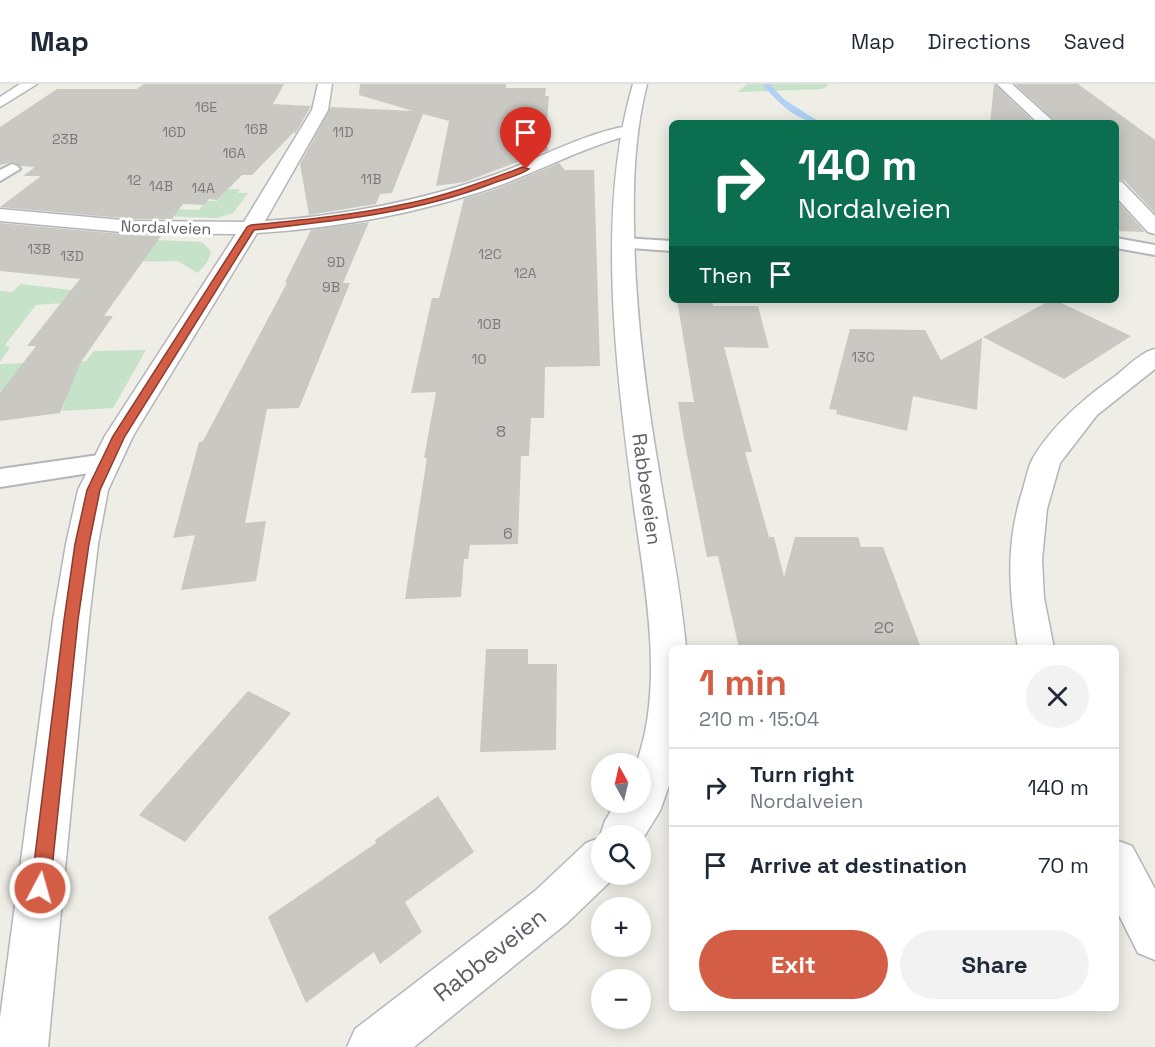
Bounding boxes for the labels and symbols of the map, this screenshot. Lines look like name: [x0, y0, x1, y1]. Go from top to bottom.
house number: 16E: [195, 98, 217, 116]
pin: [500, 107, 551, 169]
house number: 16B: [244, 120, 268, 138]
house number: 16D: [162, 123, 186, 141]
house number: 11D: [333, 123, 354, 141]
house number: 23B: [52, 130, 78, 148]
house number: 16A: [222, 144, 246, 162]
house number: 11B: [361, 170, 381, 188]
house number: 12: [127, 171, 141, 189]
house number: 14B: [149, 177, 173, 195]
house number: 14A: [191, 179, 215, 197]
street label: Nordalveien: [120, 215, 212, 240]
house number: 13B: [27, 240, 51, 258]
house number: 12C: [478, 245, 502, 263]
house number: 13D: [60, 247, 84, 265]
house number: 9D: [327, 253, 345, 271]
house number: 12A: [513, 264, 537, 282]
house number: 9B: [322, 278, 340, 296]
house number: 10B: [477, 315, 501, 333]
house number: 13C: [851, 348, 875, 366]
house number: 10: [472, 350, 486, 368]
house number: 8: [496, 421, 506, 442]
street label: Rabbeveien: [626, 431, 668, 547]
house number: 6: [503, 523, 513, 544]
house number: 2C: [874, 617, 894, 638]
north arrow: [591, 753, 651, 813]
position arrow: [8, 856, 72, 920]
street label: Rabbeveien: [427, 901, 552, 1008]

